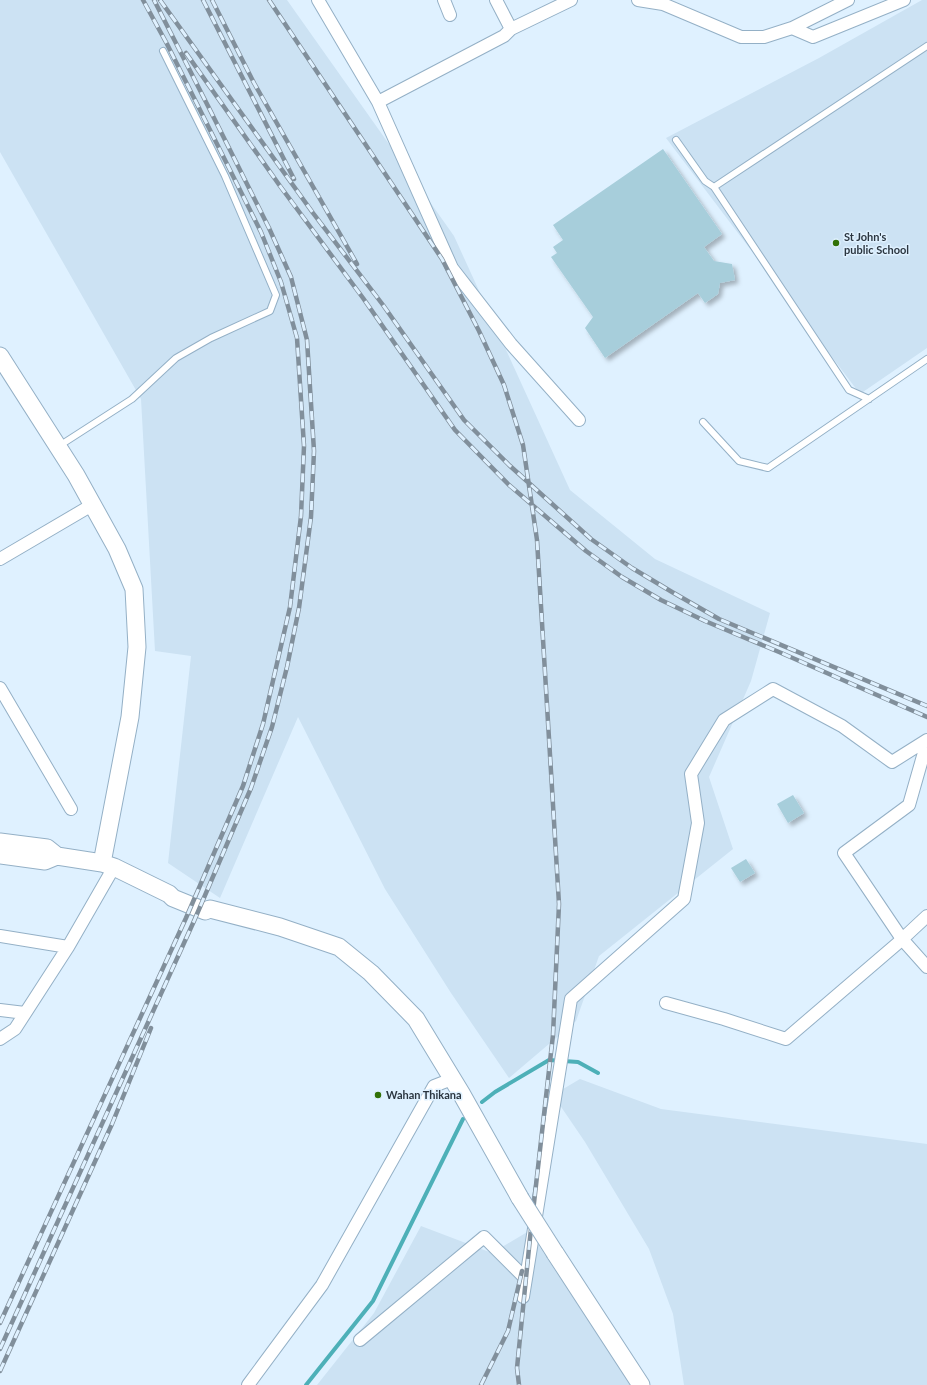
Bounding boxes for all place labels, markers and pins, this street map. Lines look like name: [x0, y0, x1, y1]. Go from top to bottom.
place label: St John's public School: [844, 230, 909, 256]
marker: St John's public School: [831, 238, 841, 248]
place label: Wahan Thikana: [386, 1088, 462, 1101]
marker: Wahan Thikana: [373, 1090, 383, 1100]

